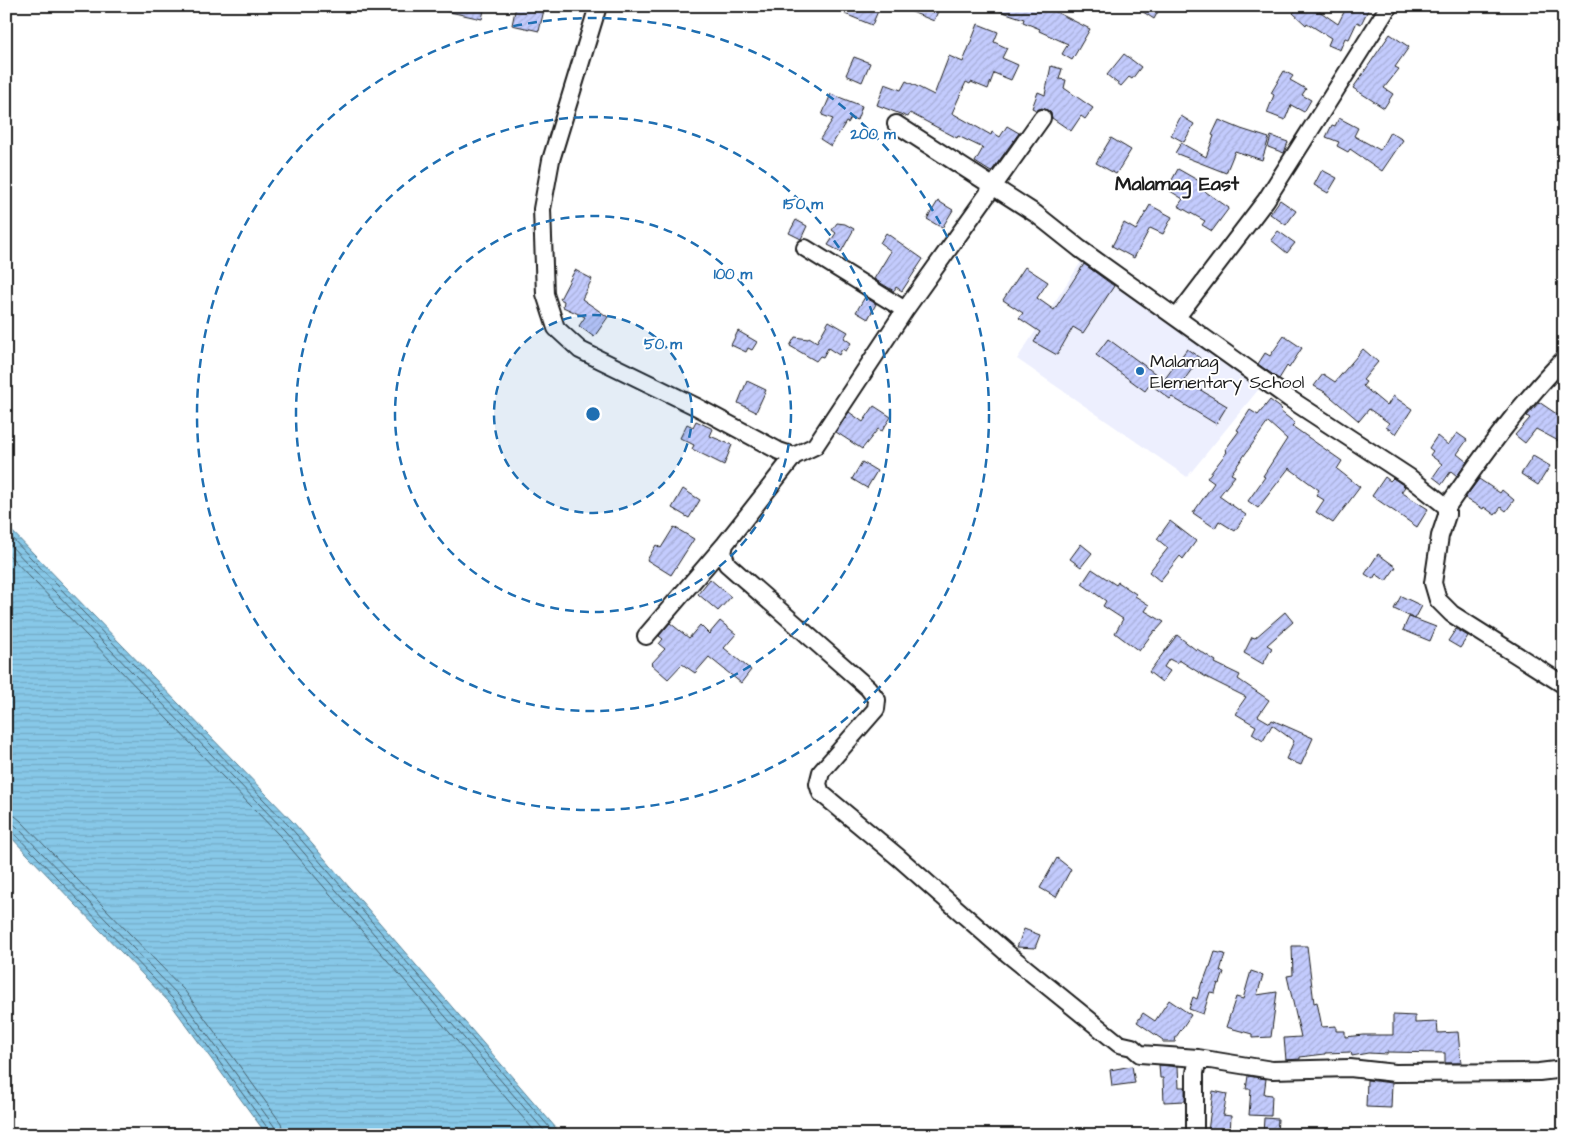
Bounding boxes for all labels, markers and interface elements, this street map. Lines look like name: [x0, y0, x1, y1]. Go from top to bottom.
text: 200 m: [849, 124, 896, 145]
district label: Malamag East: [1115, 170, 1240, 199]
text: 150 m: [783, 194, 823, 215]
text: 100 m: [714, 264, 753, 285]
text: 50 m: [644, 334, 682, 355]
place label: Malamag Elementary School: [1150, 349, 1305, 396]
marker: Malamag Elementary School: [1134, 365, 1146, 377]
centre of rings: [584, 405, 602, 423]

